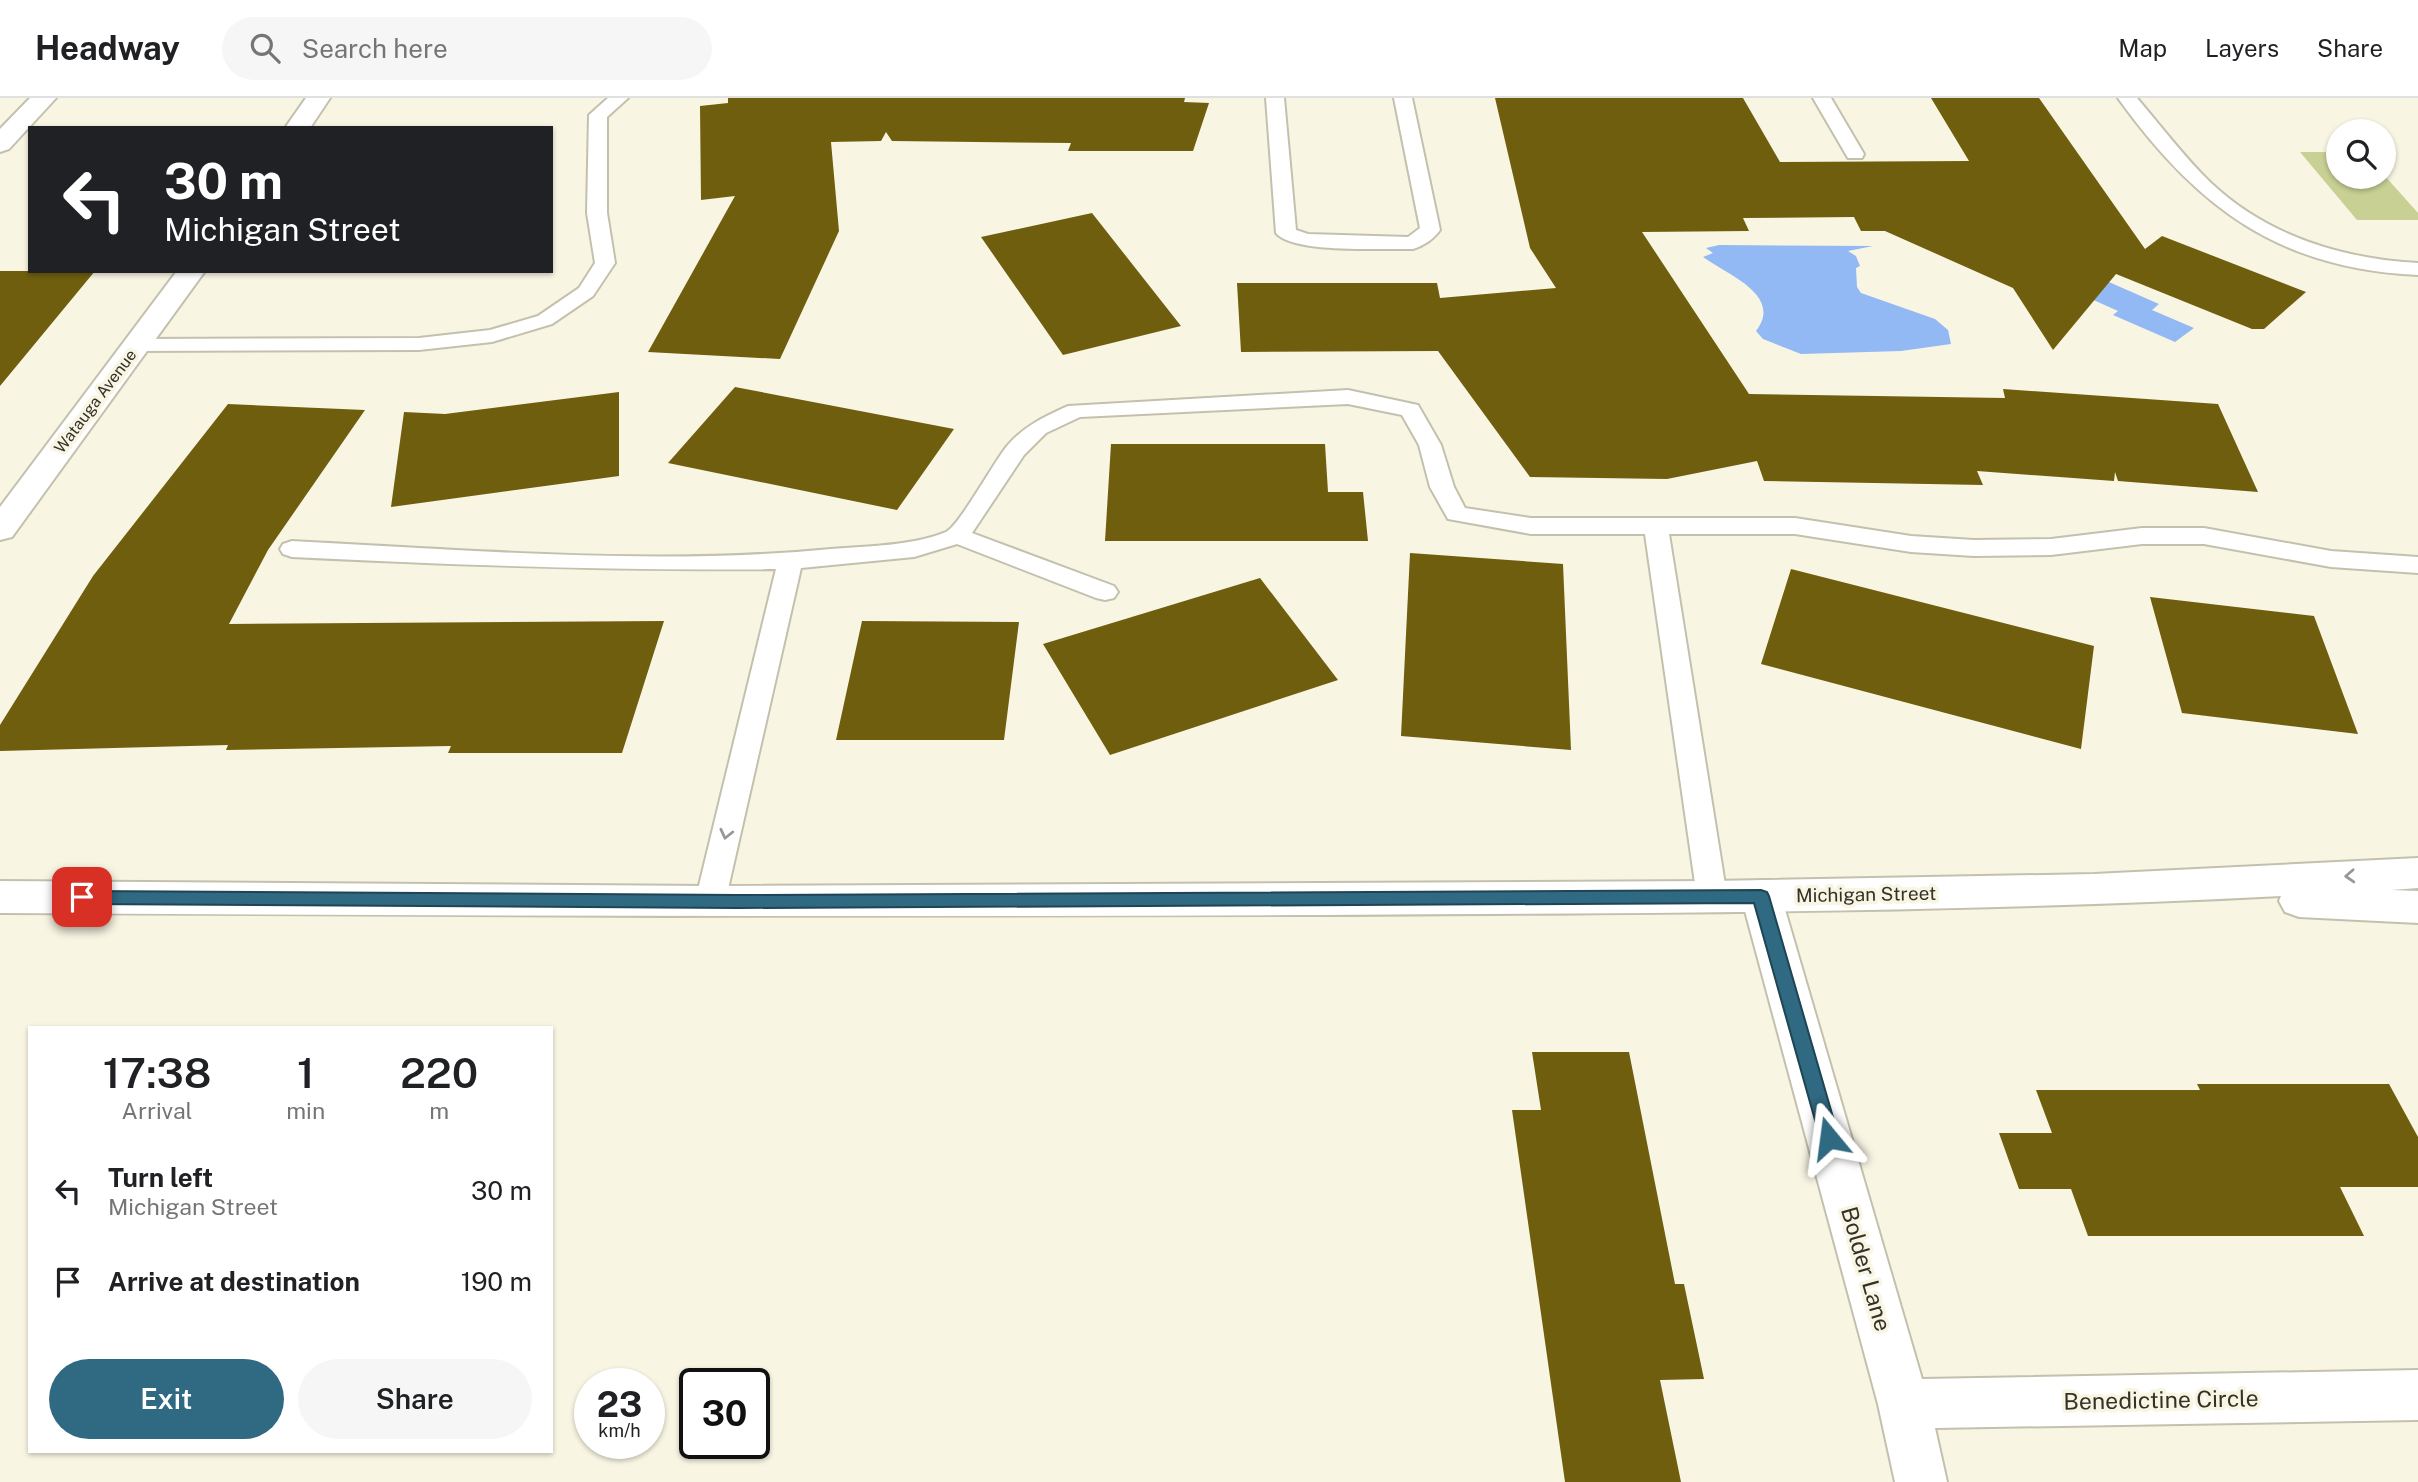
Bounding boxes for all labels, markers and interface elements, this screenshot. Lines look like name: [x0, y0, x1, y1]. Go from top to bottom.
search box: [222, 17, 712, 80]
text: Headway: [35, 29, 180, 67]
icon: search: [246, 29, 284, 67]
text: Search here: [302, 33, 448, 64]
text: Map: [2118, 34, 2167, 62]
text: Layers: [2205, 34, 2279, 62]
text: Share: [2317, 34, 2383, 62]
map controls: [2326, 119, 2396, 189]
button: search: [2326, 119, 2396, 189]
text: 30 m: [164, 152, 283, 210]
icon: left: [49, 154, 140, 245]
text: Michigan Street: [164, 211, 401, 248]
street label: Watauga Avenue: [50, 346, 141, 457]
one-way arrow: [720, 828, 734, 840]
pin: [52, 867, 112, 927]
one-way arrow: [2344, 869, 2355, 884]
icon: arrive: [63, 878, 101, 916]
street label: Michigan Street: [1796, 882, 1936, 906]
text: 17:38: [103, 1048, 211, 1097]
text: 1: [297, 1048, 314, 1097]
text: 220: [400, 1048, 478, 1097]
text: Arrival: [122, 1097, 193, 1124]
text: min: [286, 1097, 325, 1124]
text: m: [429, 1097, 449, 1124]
position arrow: [1792, 1101, 1866, 1175]
text: Turn left: [108, 1162, 213, 1193]
icon: left: [49, 1172, 87, 1210]
text: 30 m: [471, 1175, 532, 1206]
text: Michigan Street: [108, 1193, 278, 1220]
street label: Bolder Lane: [1836, 1204, 1897, 1334]
icon: arrive: [49, 1263, 87, 1301]
text: Arrive at destination: [108, 1266, 360, 1297]
text: 190 m: [461, 1266, 532, 1297]
button: Exit: [49, 1359, 284, 1439]
button: Share: [298, 1359, 532, 1439]
speed limit sign: 30: [679, 1368, 770, 1459]
text: 23: [597, 1384, 642, 1425]
street label: Benedictine Circle: [2063, 1384, 2259, 1415]
text: km/h: [598, 1420, 641, 1441]

